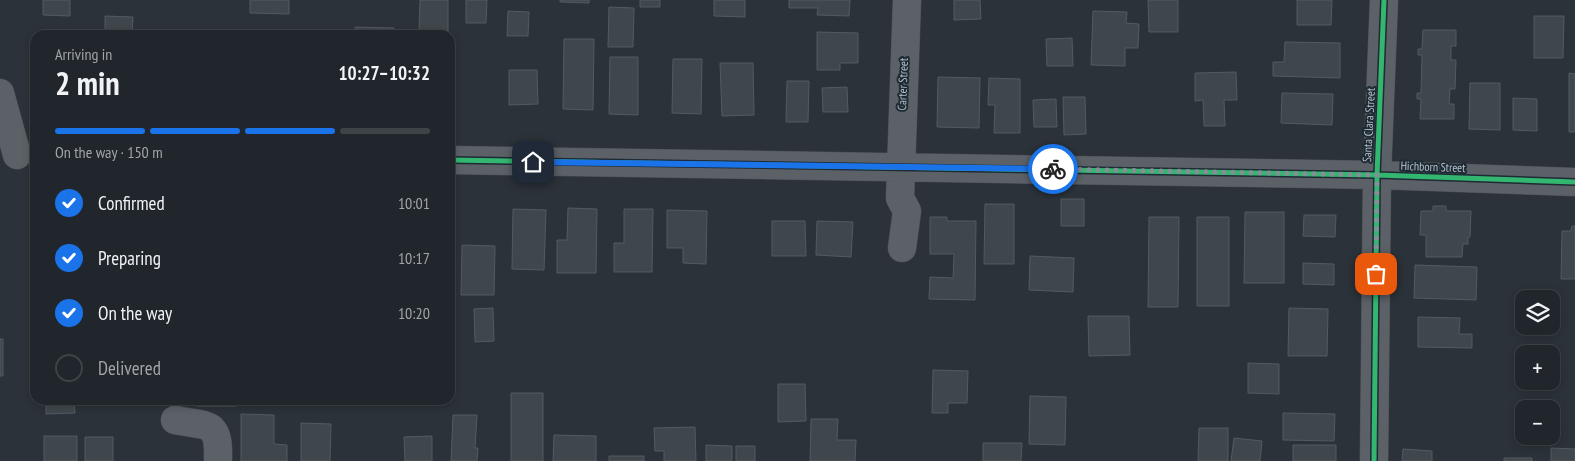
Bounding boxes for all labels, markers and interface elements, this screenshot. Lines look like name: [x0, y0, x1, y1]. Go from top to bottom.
text: Arriving in: [55, 44, 112, 64]
street label: Carter Street: [894, 57, 911, 111]
text: 10:27–10:32: [338, 61, 430, 85]
text: 2 min: [55, 62, 120, 104]
street label: Santa Clara Street: [1359, 87, 1378, 163]
pin: [512, 141, 554, 183]
text: On the way · 150 m: [55, 142, 163, 162]
courier: [1028, 144, 1078, 194]
icon: home: [519, 148, 547, 176]
icon: bike: [1039, 155, 1067, 183]
street label: Hichborn Street: [1400, 158, 1466, 175]
icon: check: [55, 189, 83, 217]
text: Confirmed: [98, 191, 165, 215]
text: 10:01: [398, 193, 430, 213]
icon: check: [55, 244, 83, 272]
text: Preparing: [98, 246, 161, 270]
text: 10:17: [398, 248, 430, 268]
pin: [1355, 253, 1397, 295]
icon: bag: [1362, 260, 1390, 288]
map controls: [1515, 290, 1560, 445]
button: layers: [1515, 290, 1560, 335]
icon: check: [55, 299, 83, 327]
text: On the way: [98, 301, 172, 325]
text: 10:20: [398, 303, 430, 323]
button: +: [1515, 345, 1560, 390]
text: Delivered: [98, 356, 161, 380]
button: −: [1515, 400, 1560, 445]

